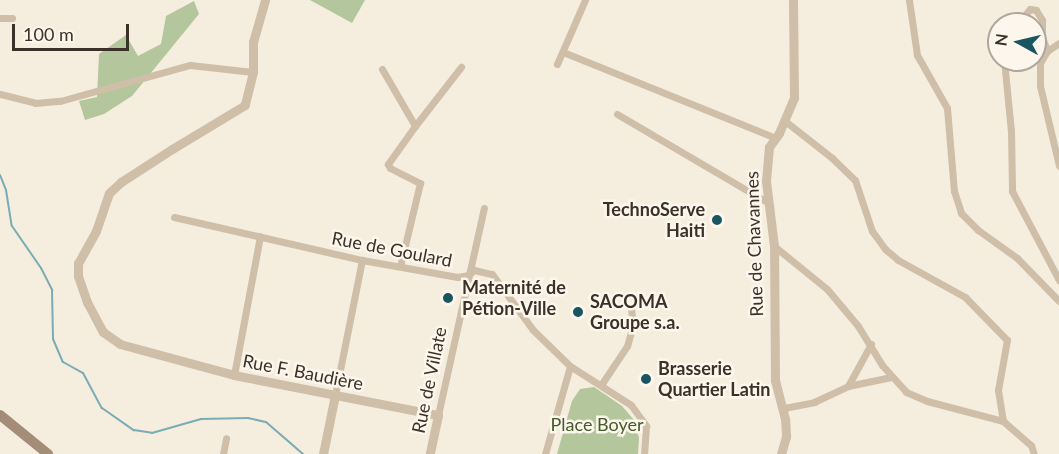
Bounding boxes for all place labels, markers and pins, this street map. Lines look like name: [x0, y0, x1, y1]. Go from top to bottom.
place label: TechnoServe Haiti: [603, 199, 705, 242]
marker: TechnoServe Haiti: [710, 213, 724, 227]
place label: Maternité de Pétion-Ville: [462, 277, 566, 320]
marker: Maternité de Pétion-Ville: [439, 289, 457, 307]
place label: SACOMA Groupe s.a.: [590, 291, 680, 334]
marker: SACOMA Groupe s.a.: [571, 305, 585, 319]
place label: Brasserie Quartier Latin: [658, 358, 771, 400]
marker: Brasserie Quartier Latin: [639, 372, 653, 386]

